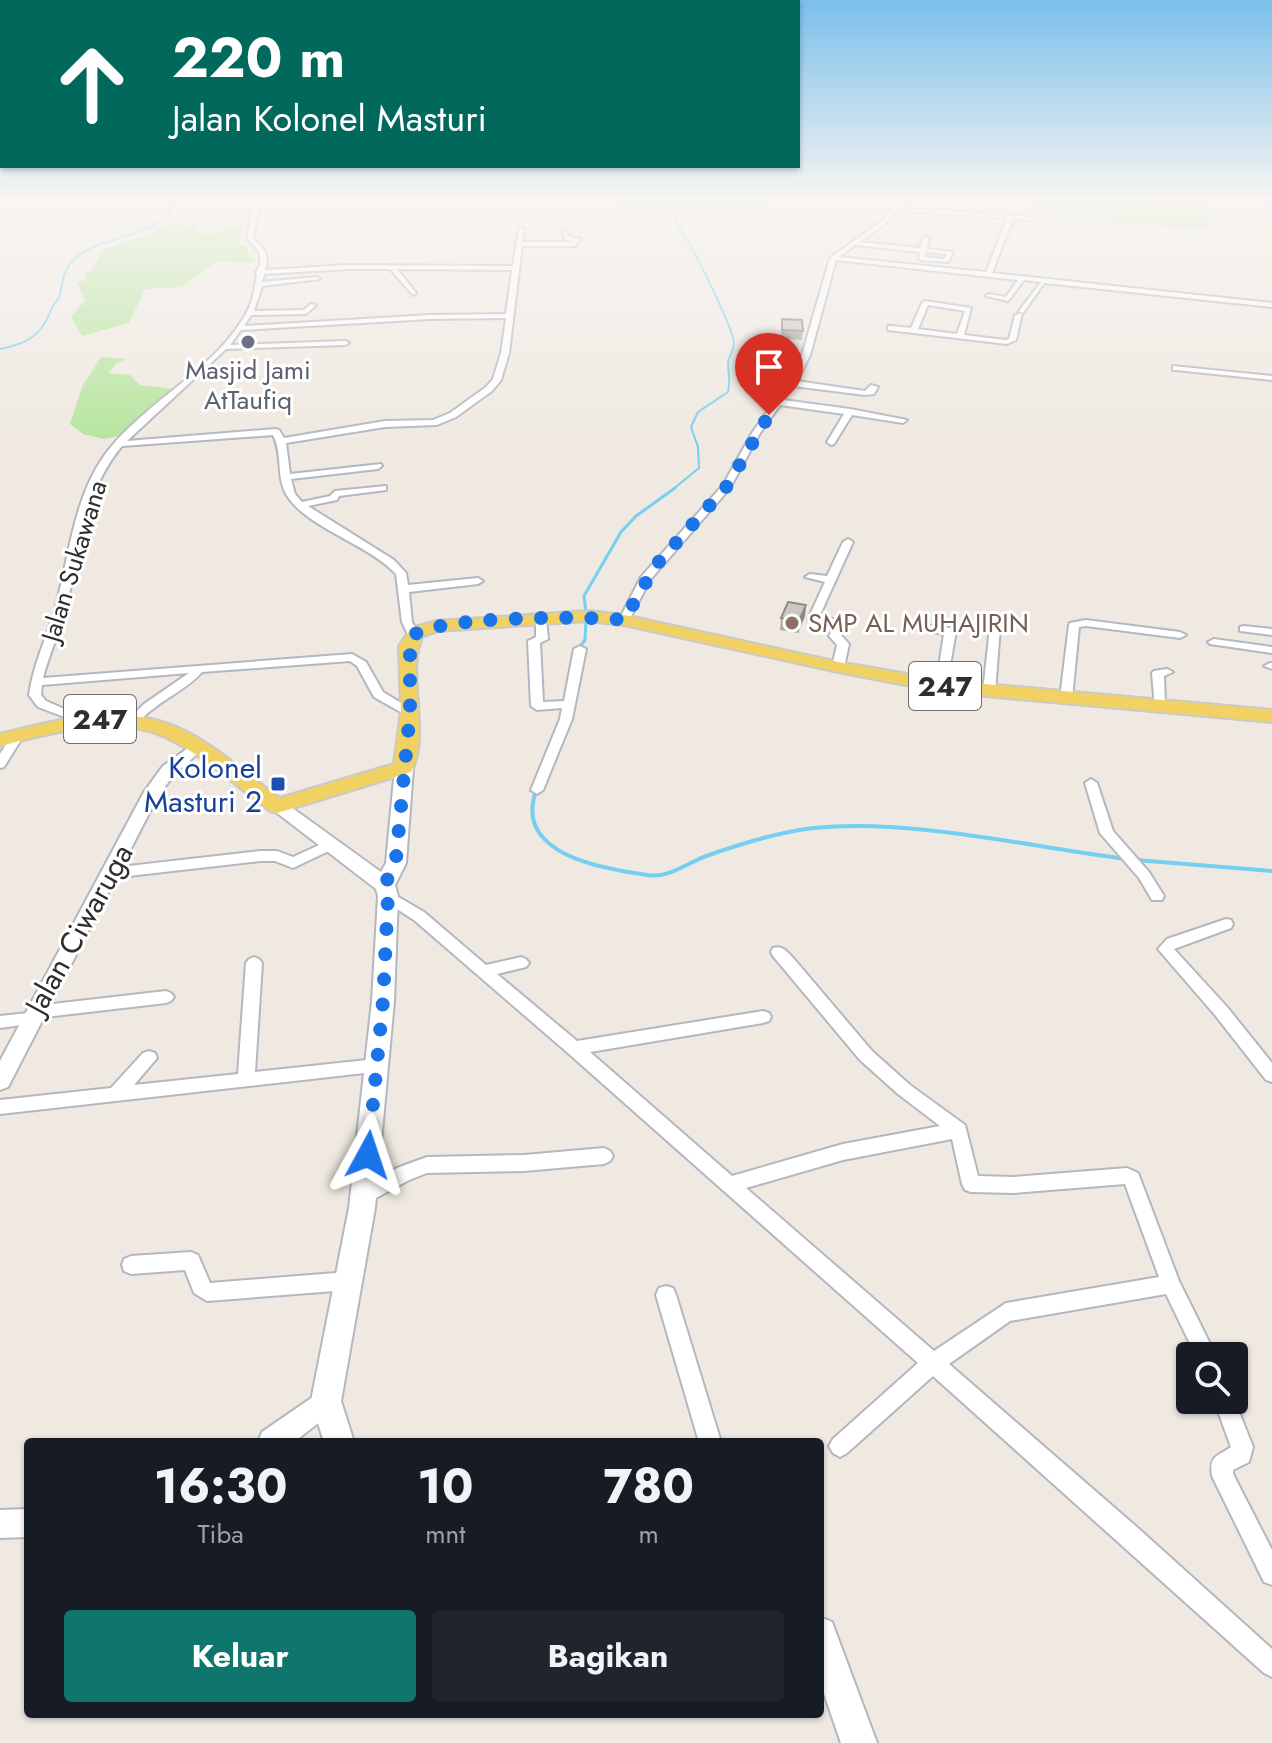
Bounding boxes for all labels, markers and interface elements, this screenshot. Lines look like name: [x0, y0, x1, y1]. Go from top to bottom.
text: 220 m: [172, 17, 345, 98]
icon: ahead: [40, 32, 144, 136]
text: Jalan Kolonel Masturi: [172, 92, 487, 144]
marker: Masjid Jami AtTaufiq: [239, 333, 257, 351]
pin: [735, 333, 803, 415]
icon: arrive: [747, 345, 791, 389]
place label: Masjid Jami AtTaufiq: [185, 351, 311, 419]
street label: Jalan Sukawana: [31, 476, 117, 649]
place label: SMP AL MUHAJIRIN: [808, 604, 1029, 642]
marker: SMP AL MUHAJIRIN: [783, 614, 801, 632]
road number: 247: [909, 662, 981, 710]
road number: 247: [64, 695, 136, 743]
place label: Kolonel Masturi 2: [144, 746, 262, 823]
marker: Kolonel Masturi 2: [269, 775, 287, 793]
street label: Jalan Ciwaruga: [13, 836, 143, 1025]
position arrow: [326, 1113, 410, 1197]
map controls: [1176, 1342, 1248, 1414]
button: search: [1176, 1342, 1248, 1414]
text: 16:30: [154, 1452, 287, 1521]
text: 10: [417, 1452, 473, 1521]
text: 780: [603, 1452, 694, 1521]
text: Tiba: [198, 1515, 244, 1553]
text: mnt: [425, 1515, 465, 1553]
text: m: [639, 1515, 659, 1553]
button: Keluar: [64, 1610, 416, 1702]
button: Bagikan: [432, 1610, 784, 1702]

